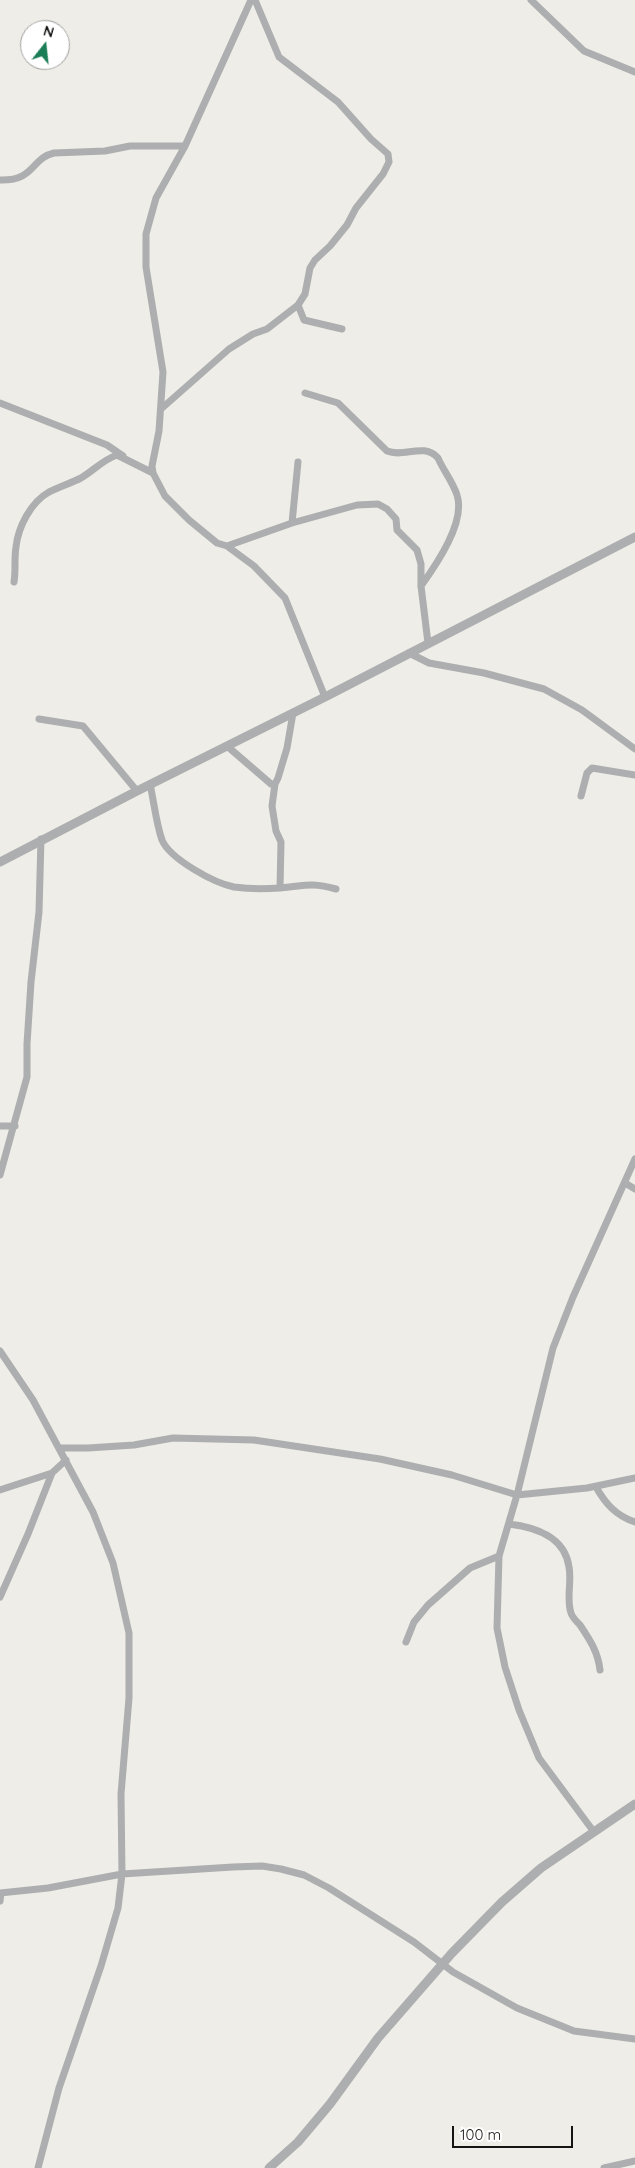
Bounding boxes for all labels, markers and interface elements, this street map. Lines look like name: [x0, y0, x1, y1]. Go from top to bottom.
north arrow: [20, 20, 70, 70]
text: N: [41, 21, 56, 42]
scale bar: [455, 2116, 576, 2148]
text: 100 m: [460, 2125, 501, 2144]

